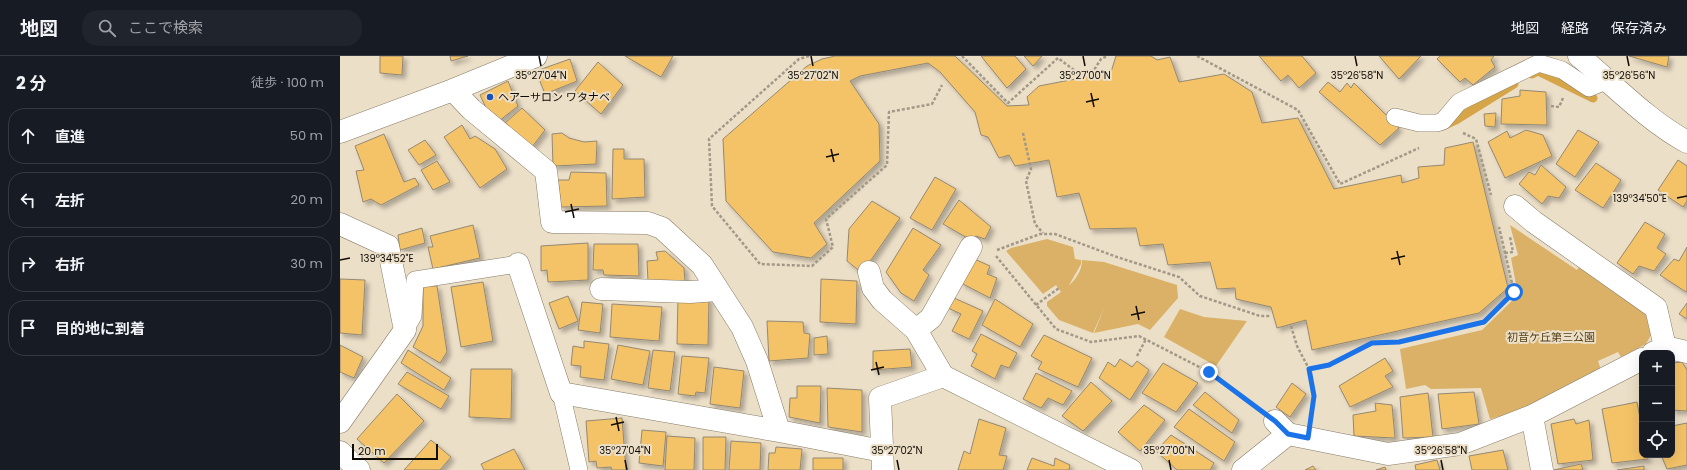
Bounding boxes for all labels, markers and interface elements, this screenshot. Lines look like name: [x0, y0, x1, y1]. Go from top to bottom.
search box: [82, 10, 362, 46]
text: 地図: [20, 15, 58, 42]
icon: search: [96, 17, 118, 39]
text: ここで検索: [128, 17, 203, 38]
text: 地図: [1511, 18, 1539, 38]
text: 経路: [1561, 18, 1589, 38]
text: 保存済み: [1611, 18, 1667, 38]
text: 35°27'04"N: [515, 68, 567, 83]
text: 35°27'02"N: [787, 68, 839, 83]
text: 35°27'00"N: [1059, 68, 1111, 83]
text: 35°26'58"N: [1331, 68, 1383, 83]
text: 35°26'56"N: [1603, 68, 1655, 83]
text: 2 分: [16, 71, 46, 95]
text: 徒歩 · 100 m: [251, 73, 324, 92]
place label: ヘアーサロン ワタナベ: [498, 89, 610, 105]
marker: ヘアーサロン ワタナベ: [485, 92, 495, 102]
icon: ahead: [17, 125, 39, 147]
text: 直進: [55, 126, 85, 147]
text: 50 m: [290, 126, 323, 145]
icon: left: [17, 189, 39, 211]
text: 左折: [55, 190, 85, 211]
text: 20 m: [290, 190, 323, 209]
text: 139°34'50"E: [1613, 191, 1667, 206]
text: 139°34'52"E: [360, 251, 414, 266]
icon: right: [17, 253, 39, 275]
text: 右折: [55, 254, 85, 275]
text: 30 m: [290, 254, 323, 273]
route start: [1505, 283, 1523, 301]
icon: arrive: [17, 317, 39, 339]
text: 目的地に到着: [55, 318, 145, 339]
park label: 初音ケ丘第三公園: [1507, 329, 1595, 345]
map controls: [1639, 350, 1675, 458]
button: +: [1639, 350, 1675, 386]
route end: [1200, 363, 1218, 381]
button: −: [1639, 386, 1675, 422]
button: locate: [1639, 422, 1675, 458]
scale bar: [352, 442, 438, 461]
text: 20 m: [358, 443, 386, 459]
text: 35°27'04"N: [599, 443, 651, 458]
text: 35°27'02"N: [871, 443, 923, 458]
text: 35°27'00"N: [1143, 443, 1195, 458]
text: 35°26'58"N: [1415, 443, 1467, 458]

